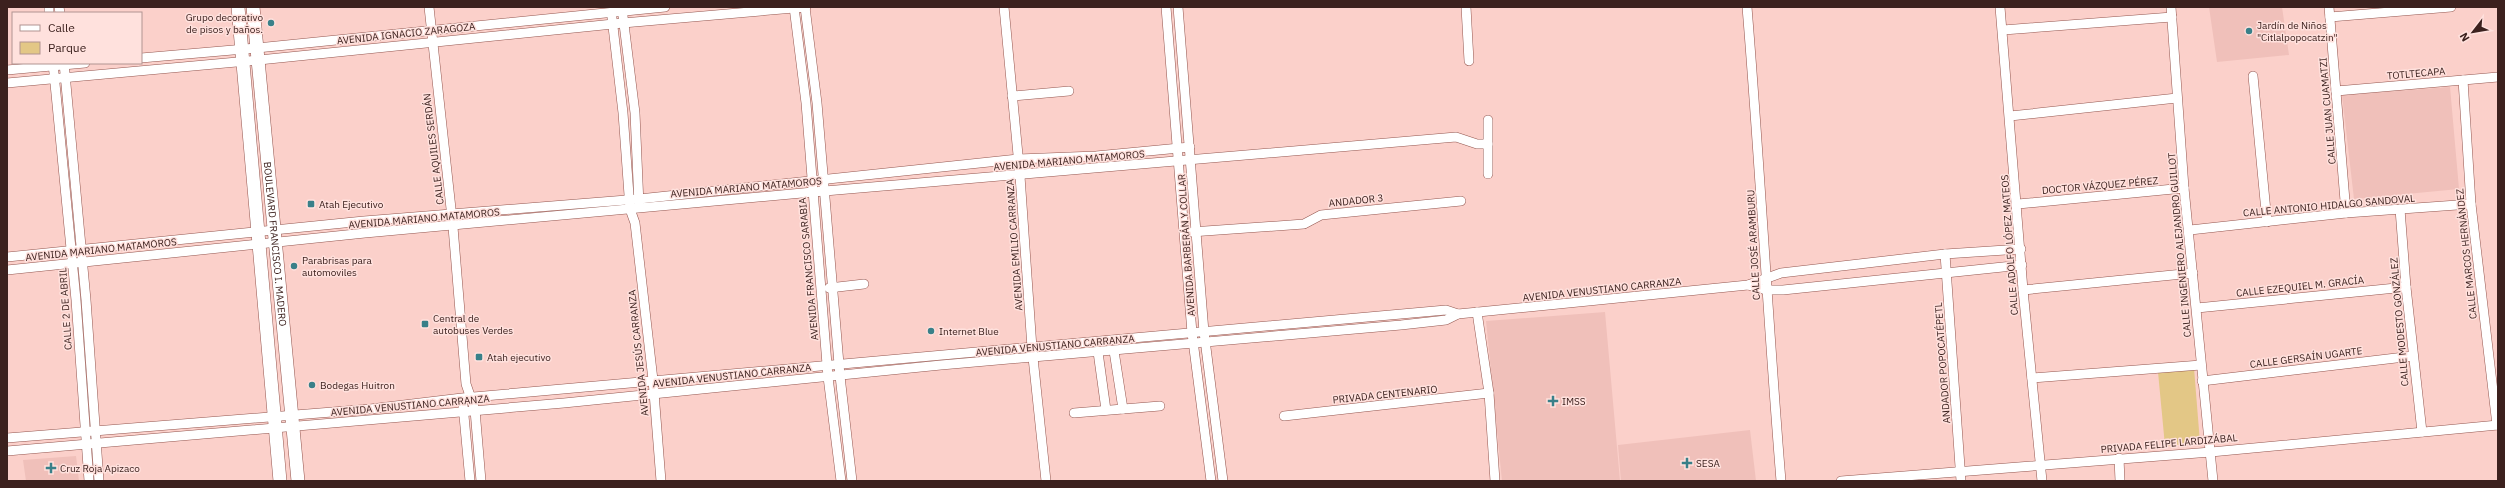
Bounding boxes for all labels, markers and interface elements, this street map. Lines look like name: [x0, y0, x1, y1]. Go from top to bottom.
place label: Grupo decorativo de pisos y baños.: [186, 11, 263, 36]
legend: [12, 12, 142, 64]
north arrow: [2453, 12, 2493, 52]
marker: Grupo decorativo de pisos y baños.: [266, 18, 276, 28]
place label: Jardín de Niños "Citlalpopocatzin": [2257, 19, 2338, 44]
text: Calle: [48, 20, 75, 35]
street label: AVENIDA IGNACIO ZARAGOZA: [336, 20, 477, 47]
marker: Jardín de Niños "Citlalpopocatzin": [2244, 26, 2254, 36]
text: N: [2456, 30, 2472, 44]
text: Parque: [48, 40, 87, 55]
street label: CALLE JUAN CUAMATZI: [2316, 57, 2339, 165]
street label: TOTLTECAPA: [2386, 64, 2446, 83]
street label: CALLE AQUILES SERDÁN: [420, 93, 447, 205]
street label: AVENIDA MARIANO MATAMOROS: [993, 147, 1145, 174]
street label: CALLE INGENIERO ALEJANDRO GUILLOT: [2165, 152, 2194, 338]
street label: BOULEVARD FRANCISCO I. MADERO: [261, 161, 289, 327]
street label: AVENIDA BARBERÁN Y COLLAR: [1175, 173, 1198, 317]
street label: AVENIDA MARIANO MATAMOROS: [670, 174, 822, 201]
street label: CALLE ADOLFO LÓPEZ MATEOS: [1998, 174, 2021, 316]
street label: DOCTOR VÁZQUEZ PÉREZ: [2041, 174, 2159, 197]
street label: AVENIDA EMILIO CARRANZA: [1003, 178, 1026, 311]
street label: CALLE MARCOS HERNÁNDEZ: [2453, 188, 2480, 320]
street label: CALLE JOSÉ ARAMBURU: [1744, 189, 1763, 301]
street label: ANDADOR 3: [1328, 191, 1384, 210]
street label: CALLE ANTONIO HIDALGO SANDOVAL: [2242, 191, 2416, 219]
street label: AVENIDA FRANCISCO SARABIA: [796, 196, 821, 341]
place label: Atah Ejecutivo: [319, 198, 384, 211]
marker: Atah Ejecutivo: [306, 199, 316, 209]
street label: AVENIDA MARIANO MATAMOROS: [348, 205, 500, 232]
street label: AVENIDA MARIANO MATAMOROS: [25, 235, 177, 264]
place label: Parabrisas para automoviles: [302, 254, 372, 279]
street label: CALLE MODESTO GONZÁLEZ: [2387, 257, 2412, 387]
marker: Parabrisas para automoviles: [289, 261, 299, 271]
street label: CALLE 2 DE ABRIL: [56, 267, 75, 351]
street label: CALLE EZEQUIEL M. GRACÍA: [2235, 273, 2365, 300]
street label: AVENIDA VENUSTIANO CARRANZA: [1522, 275, 1683, 304]
street label: AVENIDA JESÚS CARRANZA: [625, 288, 652, 417]
street label: ANDADOR POPOCATÉPETL: [1932, 302, 1953, 424]
place label: Central de autobuses Verdes: [433, 312, 513, 337]
marker: Central de autobuses Verdes: [420, 319, 430, 329]
place label: Internet Blue: [939, 325, 999, 338]
marker: Internet Blue: [926, 326, 936, 336]
street label: AVENIDA VENUSTIANO CARRANZA: [975, 332, 1136, 359]
street label: CALLE GERSAÍN UGARTE: [2249, 344, 2363, 371]
place label: Atah ejecutivo: [487, 351, 551, 364]
marker: Atah ejecutivo: [474, 352, 484, 362]
street label: AVENIDA VENUSTIANO CARRANZA: [652, 361, 813, 390]
place label: Bodegas Huitron: [320, 379, 395, 392]
marker: Bodegas Huitron: [307, 380, 317, 390]
street label: PRIVADA CENTENARIO: [1332, 383, 1438, 406]
street label: AVENIDA VENUSTIANO CARRANZA: [330, 392, 491, 419]
marker: IMSS: [1547, 395, 1559, 407]
place label: IMSS: [1562, 395, 1586, 408]
street label: PRIVADA FELIPE LARDIZÁBAL: [2100, 431, 2238, 456]
marker: SESA: [1681, 457, 1693, 469]
place label: SESA: [1696, 457, 1720, 470]
marker: Cruz Roja Apizaco: [45, 462, 57, 474]
place label: Cruz Roja Apizaco: [60, 462, 140, 475]

